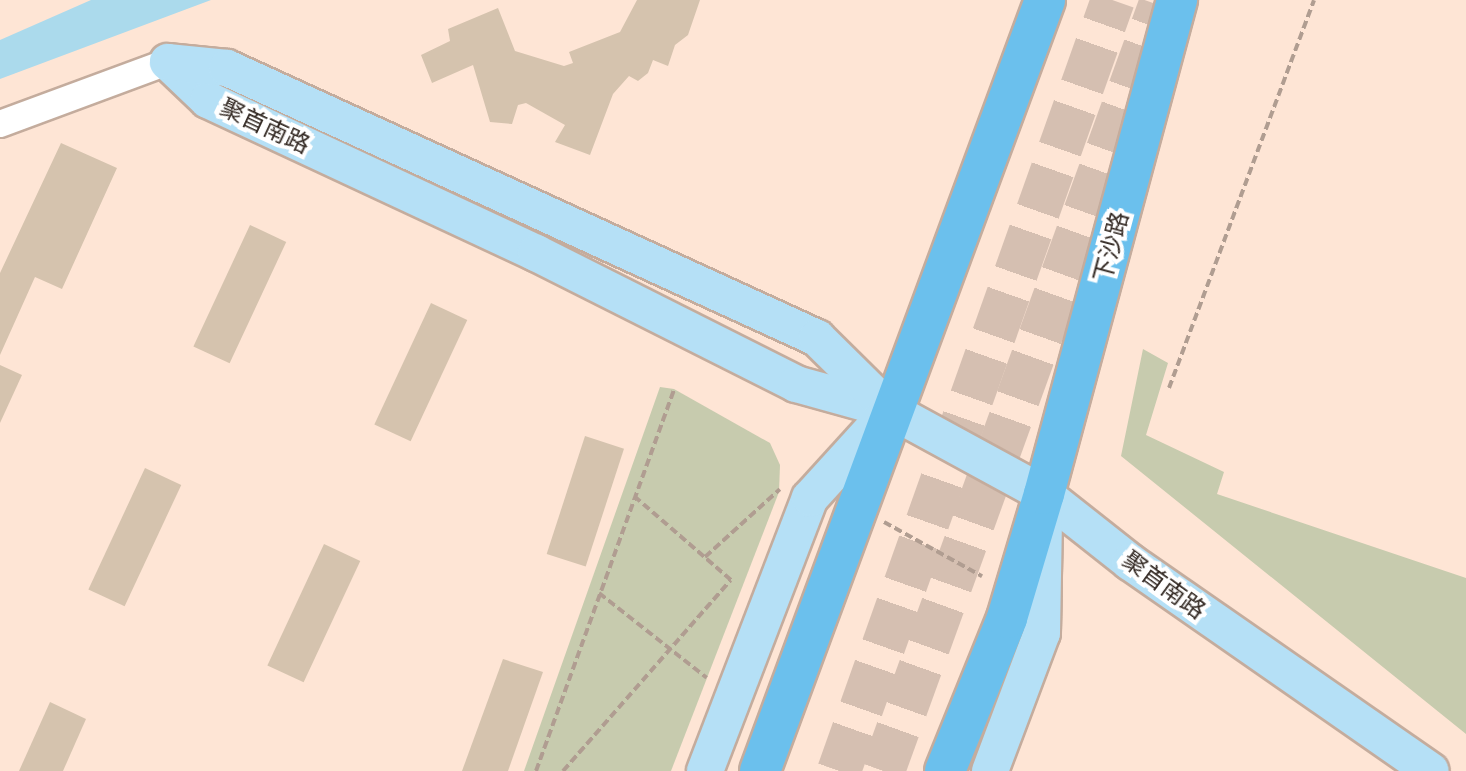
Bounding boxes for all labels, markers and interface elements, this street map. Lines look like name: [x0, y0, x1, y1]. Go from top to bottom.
street label: 聚首南路: [215, 93, 315, 159]
street label: 下沙路: [1088, 208, 1134, 286]
street label: 聚首南路: [1117, 545, 1211, 625]

